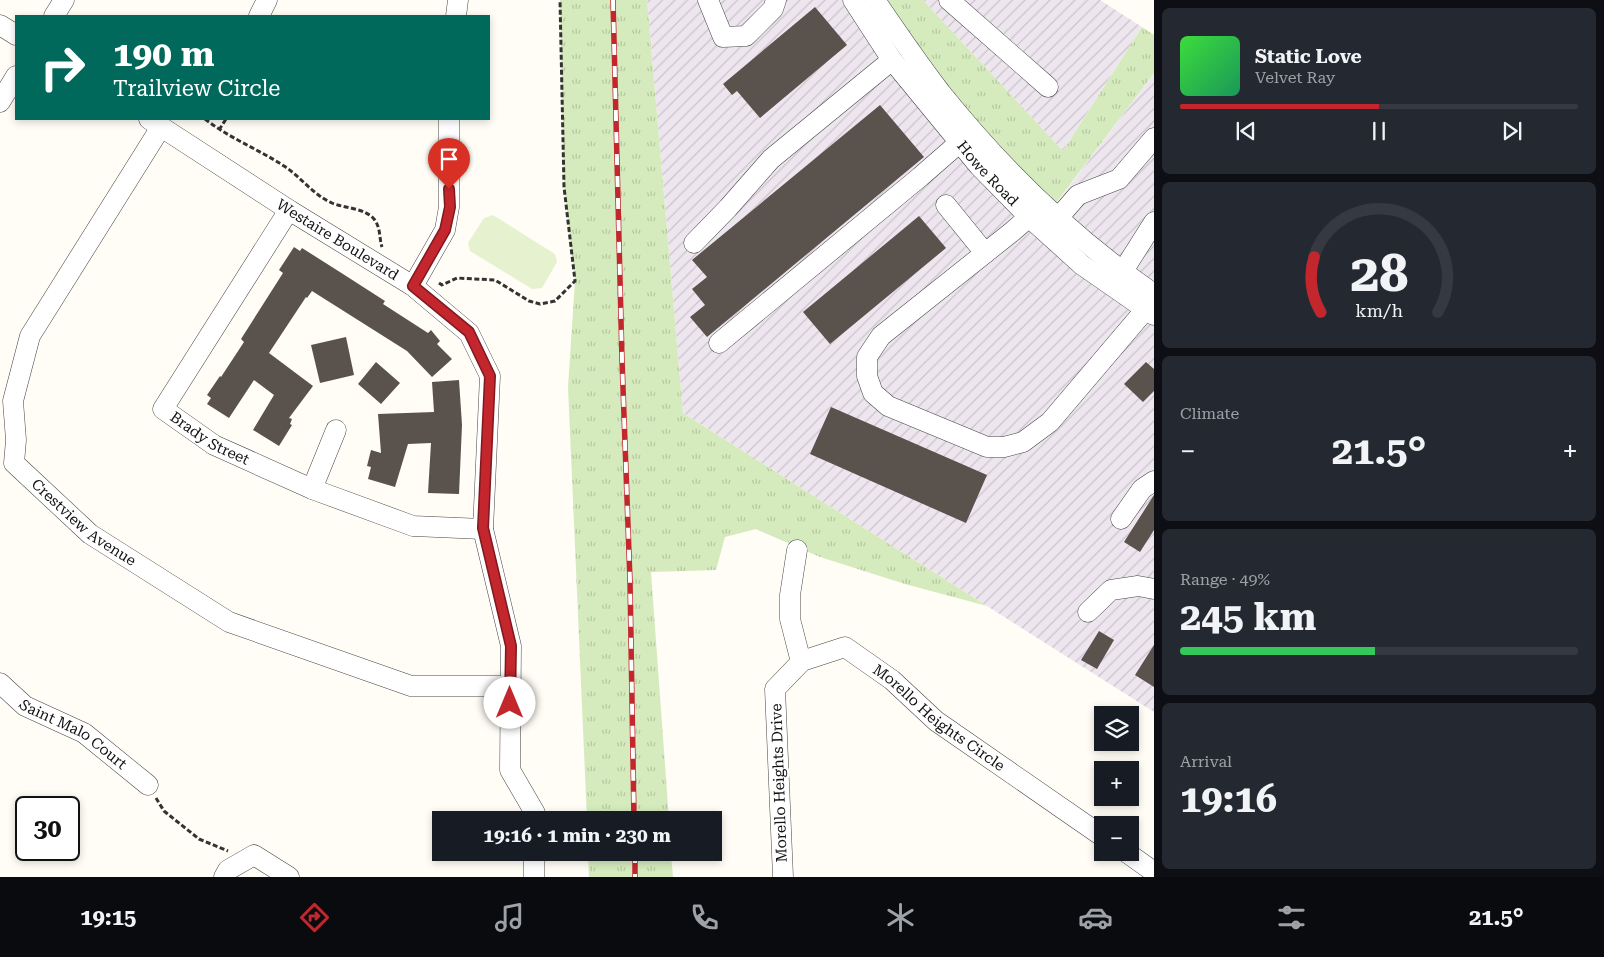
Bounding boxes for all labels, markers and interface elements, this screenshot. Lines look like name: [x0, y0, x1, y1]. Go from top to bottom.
text: 190 m: [113, 34, 214, 75]
icon: right: [30, 35, 95, 100]
text: Static Love: [1255, 45, 1362, 68]
text: Velvet Ray: [1255, 68, 1335, 87]
text: Trailview Circle: [113, 76, 280, 101]
icon: previous: [1232, 117, 1260, 145]
icon: pause: [1365, 117, 1393, 145]
icon: next: [1498, 117, 1526, 145]
street label: Howe Road: [953, 137, 1022, 210]
pin: [428, 138, 470, 189]
icon: arrive: [435, 145, 463, 173]
street label: Westaire Boulevard: [273, 195, 402, 284]
text: 28: [1350, 243, 1408, 304]
text: km/h: [1355, 300, 1403, 321]
text: Climate: [1180, 404, 1239, 423]
street label: Brady Street: [167, 408, 252, 469]
text: 21.5°: [1332, 429, 1426, 473]
text: −: [1180, 435, 1196, 468]
text: +: [1562, 435, 1578, 468]
street label: Crestview Avenue: [28, 475, 139, 570]
text: Range · 49%: [1180, 570, 1270, 589]
text: 245 km: [1180, 595, 1316, 639]
street label: Morello Heights Circle: [869, 660, 1008, 775]
position arrow: [483, 676, 535, 728]
street label: Saint Malo Court: [15, 696, 131, 773]
street label: Morello Heights Drive: [767, 703, 791, 863]
map controls: [1094, 706, 1139, 861]
button: layers: [1094, 706, 1139, 751]
text: Arrival: [1180, 752, 1232, 771]
button: +: [1094, 761, 1139, 806]
text: 19:16: [1180, 777, 1277, 821]
speed limit sign: 30: [15, 796, 80, 861]
button: −: [1094, 816, 1139, 861]
text: 19:16 · 1 min · 230 m: [483, 824, 671, 847]
icon: directions: [297, 900, 332, 935]
icon: music: [492, 900, 527, 935]
icon: phone: [687, 900, 722, 935]
icon: climate: [883, 900, 918, 935]
icon: car: [1078, 900, 1113, 935]
icon: filters: [1274, 900, 1309, 935]
text: 19:15: [80, 905, 136, 930]
text: 21.5°: [1469, 905, 1524, 930]

